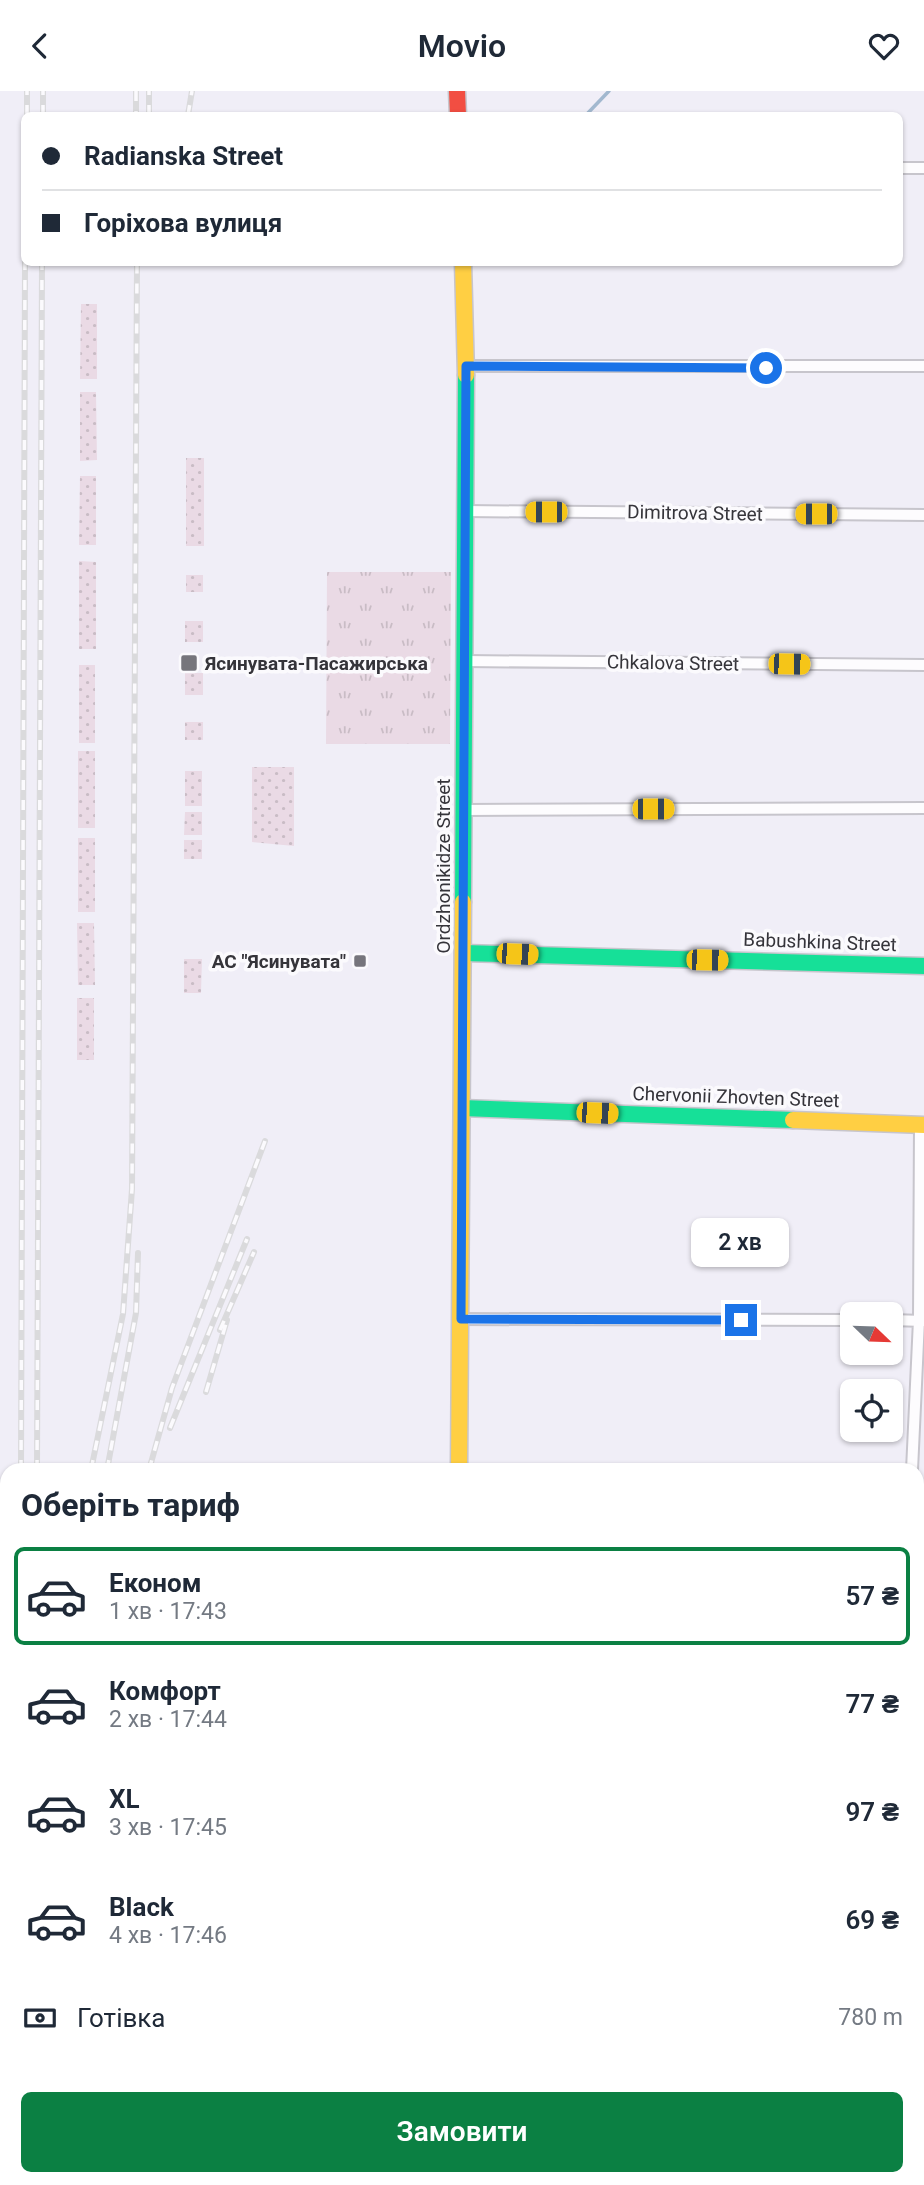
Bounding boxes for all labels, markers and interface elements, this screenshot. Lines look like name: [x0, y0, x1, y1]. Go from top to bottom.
icon: back: [21, 27, 59, 65]
text: Movio: [418, 27, 506, 65]
icon: heart: [865, 27, 903, 65]
text: Radianska Street: [84, 141, 283, 171]
text: Горіхова вулиця: [84, 208, 282, 238]
route start: [750, 352, 782, 384]
street label: Dimitrova Street: [627, 500, 763, 526]
car: [526, 502, 568, 523]
car: [796, 504, 838, 525]
street label: Chkalova Street: [607, 650, 739, 676]
place label: Ясинувата-Пасажирська: [204, 652, 428, 675]
marker: Ясинувата-Пасажирська: [179, 653, 199, 673]
car: [768, 653, 811, 675]
street label: Ordzhonikidze Street: [432, 778, 455, 954]
car: [633, 799, 675, 820]
street label: Babushkina Street: [743, 928, 897, 956]
car: [496, 943, 539, 965]
car: [686, 949, 729, 971]
place label: АС "Ясинувата": [212, 950, 346, 973]
marker: АС "Ясинувата": [352, 953, 368, 969]
street label: Chervonii Zhovten Street: [632, 1082, 840, 1112]
car: [576, 1102, 619, 1124]
callout: 2 хв: [692, 1219, 790, 1267]
text: 2 хв: [718, 1229, 762, 1256]
north arrow: [840, 1302, 903, 1365]
map controls: [840, 1302, 903, 1442]
route end: [725, 1304, 757, 1336]
button: locate: [840, 1379, 903, 1442]
text: Оберіть тариф: [21, 1486, 240, 1524]
icon: car: [25, 1565, 88, 1628]
text: Економ: [109, 1568, 201, 1598]
text: 57 ₴: [845, 1581, 899, 1611]
text: 1 хв · 17:43: [109, 1598, 227, 1625]
icon: car: [25, 1673, 88, 1736]
text: Комфорт: [109, 1676, 221, 1706]
text: 77 ₴: [845, 1689, 899, 1719]
text: 2 хв · 17:44: [109, 1706, 227, 1733]
icon: car: [25, 1781, 88, 1844]
text: XL: [109, 1784, 140, 1814]
text: 97 ₴: [845, 1797, 899, 1827]
text: 3 хв · 17:45: [109, 1814, 227, 1841]
icon: car: [25, 1889, 88, 1952]
text: Black: [109, 1892, 174, 1922]
text: 69 ₴: [845, 1905, 899, 1935]
text: 4 хв · 17:46: [109, 1922, 227, 1949]
icon: cash: [21, 1999, 59, 2037]
text: Готівка: [77, 2003, 166, 2033]
text: 780 m: [838, 2004, 903, 2031]
button: Замовити: [21, 2092, 903, 2172]

